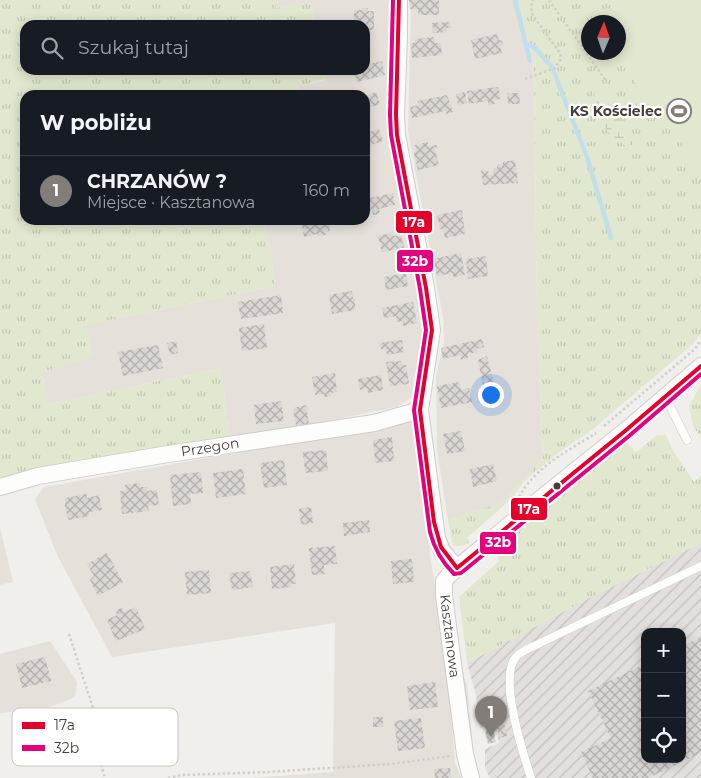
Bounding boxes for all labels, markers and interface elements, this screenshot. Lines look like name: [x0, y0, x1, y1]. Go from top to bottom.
north arrow: [581, 15, 626, 60]
search box: [20, 20, 370, 75]
icon: search: [38, 34, 66, 62]
text: Szukaj tutaj: [78, 36, 189, 59]
sports icon: KS Kościelec: [666, 98, 692, 124]
place label: KS Kościelec: [570, 102, 663, 120]
text: W pobliżu: [40, 110, 152, 135]
text: CHRZANÓW ?: [87, 170, 227, 193]
text: 1: [53, 181, 59, 200]
text: 160 m: [303, 181, 350, 200]
text: Miejsce · Kasztanowa: [87, 193, 255, 212]
line badge: 17a: [395, 210, 433, 234]
text: 17a: [403, 213, 425, 231]
line badge: 32b: [396, 249, 434, 273]
text: 32b: [401, 252, 428, 270]
your location: [478, 382, 504, 408]
street label: Przegon: [180, 434, 240, 460]
unlabelled marker: [552, 481, 562, 491]
line badge: 17a: [510, 497, 548, 521]
text: 17a: [518, 500, 540, 518]
line badge: 32b: [479, 531, 517, 555]
text: 32b: [484, 533, 511, 551]
street label: Kasztanowa: [436, 593, 464, 679]
map controls: [641, 628, 686, 763]
button: +: [641, 628, 686, 673]
button: −: [641, 673, 686, 718]
pin: 1: [475, 696, 507, 737]
legend: [12, 708, 178, 766]
text: 17a: [54, 716, 75, 734]
button: locate: [641, 718, 686, 763]
text: 32b: [54, 739, 79, 757]

